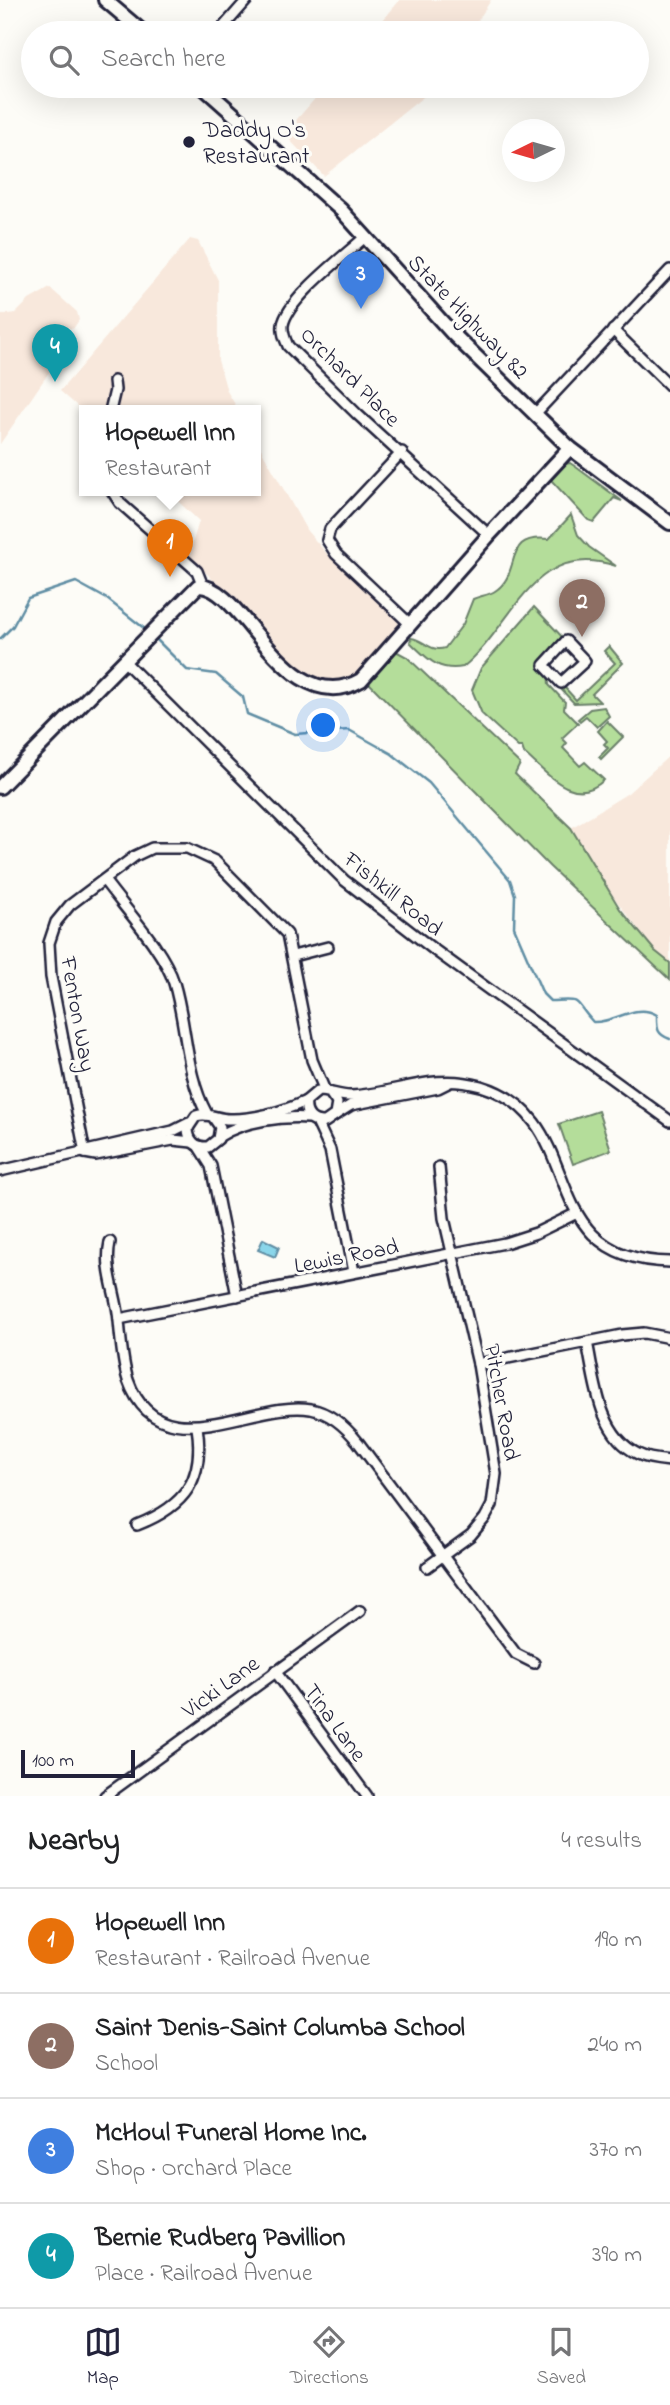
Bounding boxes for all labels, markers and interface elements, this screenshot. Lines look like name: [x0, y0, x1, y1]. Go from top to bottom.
search box: [21, 21, 649, 98]
icon: search: [45, 41, 83, 79]
text: Search here: [101, 41, 226, 79]
place label: Daddy O's Restaurant: [202, 115, 310, 174]
north arrow: [502, 119, 565, 182]
marker: Daddy O's Restaurant: [181, 134, 197, 150]
street label: State Highway 82: [397, 248, 536, 389]
pin: 3: [338, 251, 384, 309]
street label: Orchard Place: [291, 320, 407, 436]
pin: 4: [32, 324, 78, 382]
popup: [79, 405, 261, 496]
text: Hopewell Inn: [105, 415, 235, 453]
text: Restaurant: [105, 453, 212, 486]
pin: 1: [147, 519, 193, 577]
pin: 2: [559, 579, 605, 637]
your location: [306, 708, 340, 742]
street label: Fishkill Road: [335, 844, 449, 945]
street label: Fenton Way: [48, 953, 103, 1075]
street label: Lewis Road: [292, 1231, 401, 1284]
street label: Pitcher Road: [474, 1341, 527, 1464]
street label: Vicki Lane: [175, 1648, 268, 1728]
street label: Tina Lane: [294, 1678, 374, 1770]
scale bar: [21, 1747, 135, 1779]
text: 100 m: [32, 1748, 74, 1775]
text: Nearby: [28, 1820, 120, 1864]
text: 4 results: [561, 1825, 642, 1858]
text: Hopewell Inn: [95, 1905, 225, 1943]
text: 1: [47, 1924, 55, 1957]
text: 190 m: [594, 1924, 642, 1957]
text: Restaurant · Railroad Avenue: [95, 1943, 370, 1976]
text: Saint Denis-Saint Columba School: [95, 2010, 465, 2048]
text: 2: [45, 2029, 57, 2062]
text: 240 m: [588, 2029, 642, 2062]
text: School: [95, 2048, 158, 2081]
text: McHoul Funeral Home Inc.: [95, 2115, 367, 2153]
text: 3: [46, 2134, 56, 2167]
text: 370 m: [589, 2134, 642, 2167]
text: Shop · Orchard Place: [95, 2153, 292, 2186]
text: Bernie Rudberg Pavillion: [95, 2220, 345, 2258]
text: 4: [46, 2239, 56, 2272]
text: 390 m: [592, 2239, 642, 2272]
text: Place · Railroad Avenue: [95, 2258, 312, 2291]
tab: Map: [84, 2323, 122, 2392]
tab: Directions: [290, 2323, 369, 2392]
tab: Saved: [537, 2323, 586, 2392]

